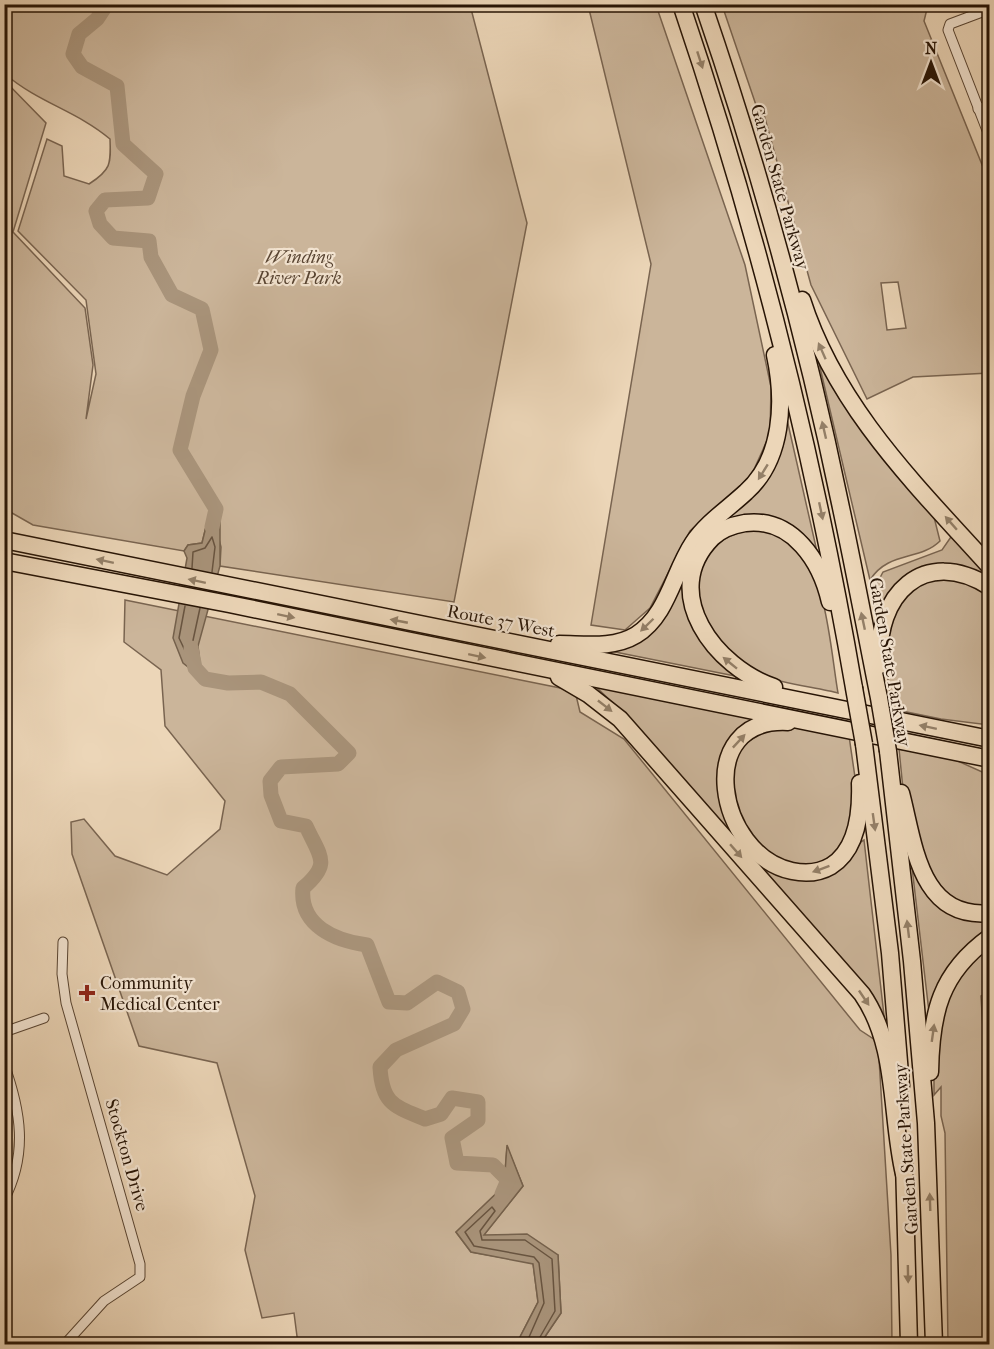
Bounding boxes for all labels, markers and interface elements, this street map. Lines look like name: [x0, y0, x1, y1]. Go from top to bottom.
north arrow: [901, 33, 961, 93]
text: N: [925, 39, 938, 58]
one-way arrow: [696, 51, 705, 69]
street label: Garden State Parkway: [746, 102, 814, 274]
park label: Winding River Park: [255, 247, 342, 289]
one-way arrow: [817, 342, 826, 360]
one-way arrow: [818, 420, 828, 439]
one-way arrow: [757, 464, 768, 480]
one-way arrow: [817, 501, 826, 520]
one-way arrow: [945, 516, 958, 531]
one-way arrow: [95, 556, 114, 565]
one-way arrow: [187, 576, 206, 585]
street label: Garden State Parkway: [864, 576, 915, 750]
street label: Route 37 West: [445, 601, 557, 642]
one-way arrow: [277, 611, 295, 621]
one-way arrow: [858, 611, 867, 630]
one-way arrow: [390, 616, 409, 625]
one-way arrow: [640, 618, 655, 632]
one-way arrow: [468, 651, 486, 661]
one-way arrow: [722, 657, 737, 669]
one-way arrow: [598, 700, 613, 712]
one-way arrow: [918, 722, 937, 731]
one-way arrow: [732, 734, 745, 749]
one-way arrow: [870, 813, 879, 832]
one-way arrow: [729, 843, 742, 858]
one-way arrow: [812, 865, 830, 875]
one-way arrow: [903, 919, 913, 938]
place label: Community Medical Center: [100, 973, 220, 1015]
marker: Community Medical Center: [78, 984, 96, 1002]
one-way arrow: [858, 989, 870, 1005]
one-way arrow: [929, 1023, 938, 1042]
street label: Garden State Parkway: [890, 1061, 923, 1235]
street label: Stockton Drive: [100, 1097, 153, 1214]
one-way arrow: [926, 1193, 935, 1212]
one-way arrow: [903, 1265, 913, 1284]

